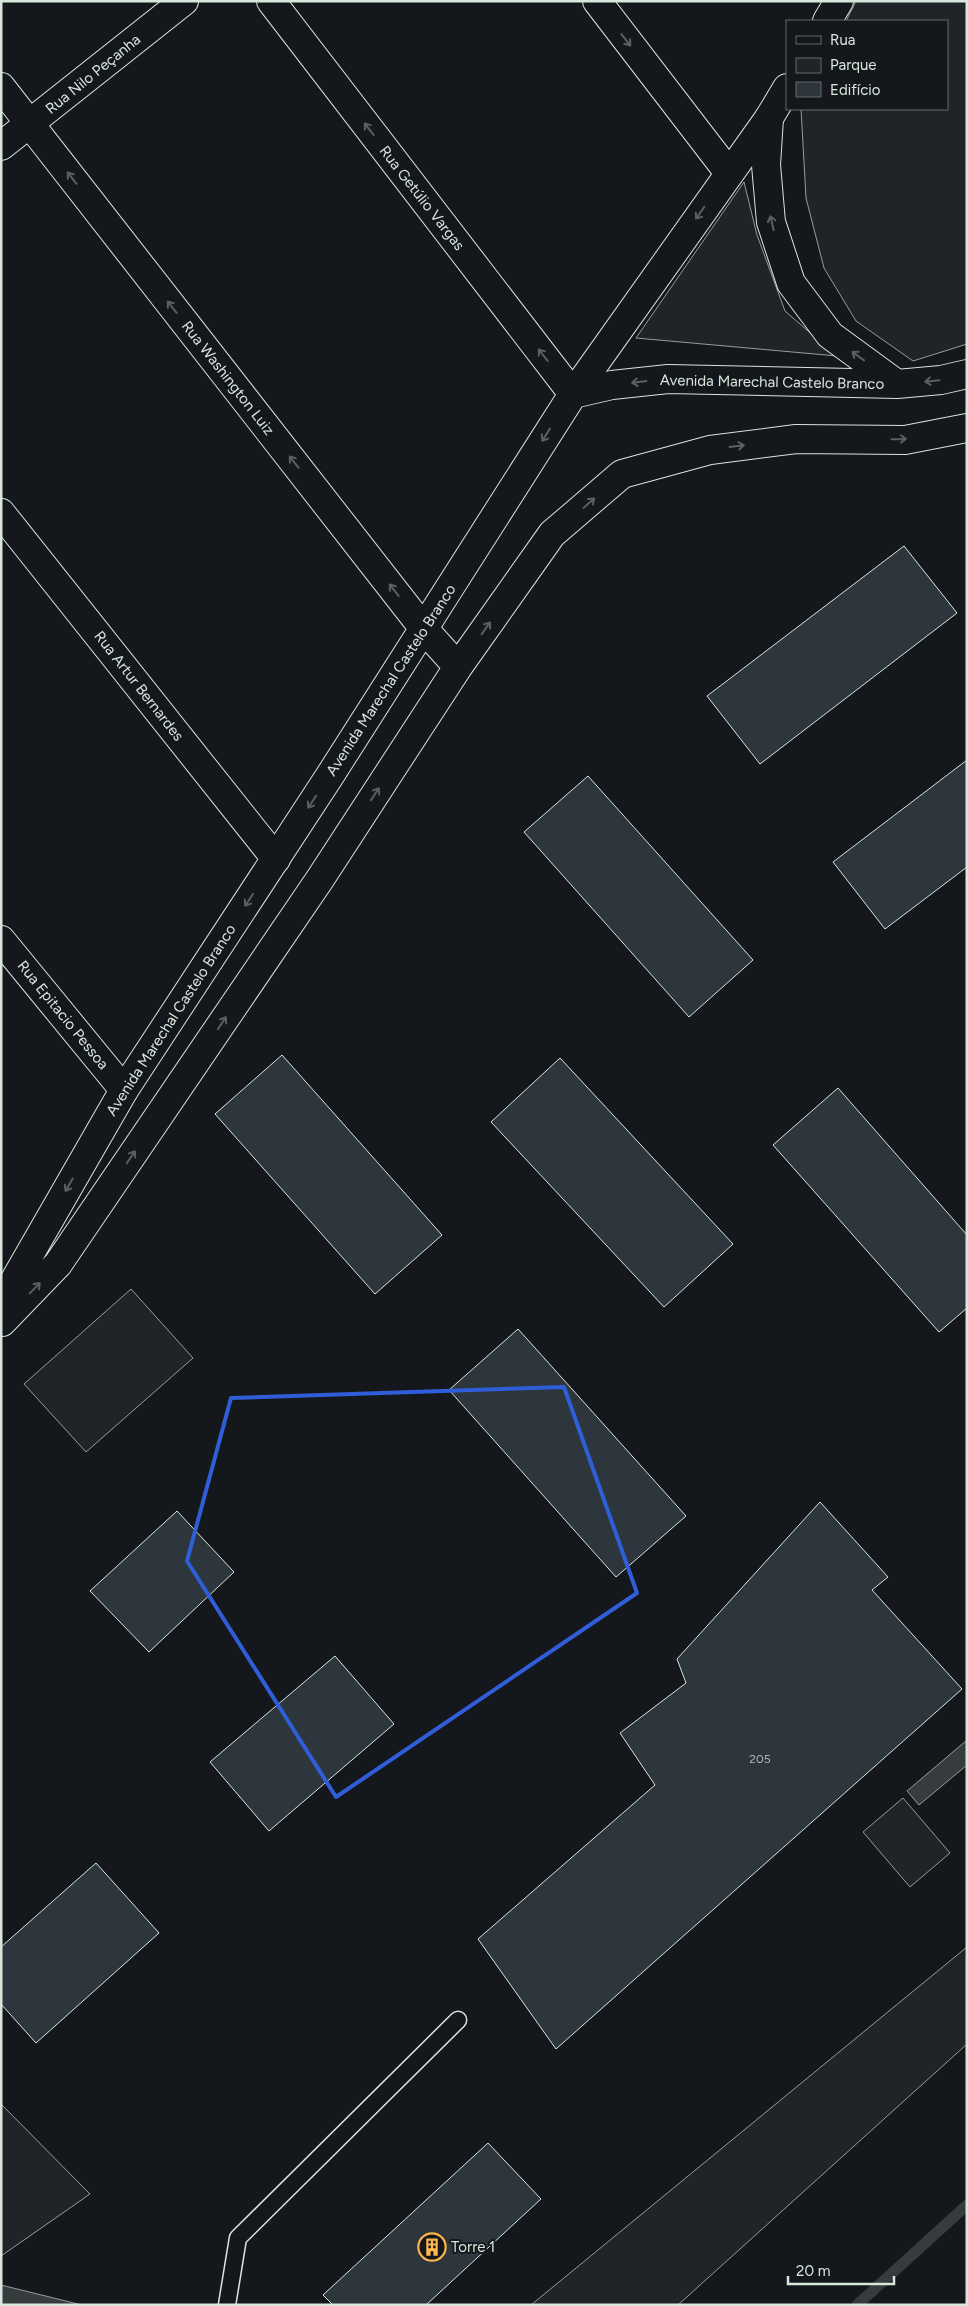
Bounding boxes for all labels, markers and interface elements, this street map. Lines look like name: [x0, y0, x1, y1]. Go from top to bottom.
legend: [786, 20, 948, 110]
street label: Rua Nilo Peçanha: [42, 30, 144, 118]
text: Rua: [830, 31, 855, 49]
one-way arrow: [621, 33, 632, 46]
text: Parque: [830, 56, 877, 74]
text: Edifício: [830, 81, 881, 99]
one-way arrow: [364, 123, 375, 136]
street label: Rua Getúlio Vargas: [376, 142, 468, 254]
one-way arrow: [67, 172, 78, 185]
one-way arrow: [695, 206, 706, 219]
one-way arrow: [767, 215, 777, 231]
one-way arrow: [167, 300, 178, 313]
street label: Rua Washington Luiz: [178, 317, 278, 439]
one-way arrow: [538, 348, 548, 362]
one-way arrow: [852, 350, 865, 361]
street label: Avenida Marechal Castelo Branco: [660, 371, 885, 393]
one-way arrow: [925, 376, 941, 386]
one-way arrow: [631, 377, 647, 387]
one-way arrow: [541, 428, 551, 442]
one-way arrow: [890, 434, 907, 444]
one-way arrow: [729, 441, 745, 451]
one-way arrow: [289, 455, 299, 469]
one-way arrow: [582, 497, 595, 509]
street label: Avenida Marechal Castelo Branco: [322, 581, 460, 779]
one-way arrow: [388, 584, 399, 597]
one-way arrow: [481, 621, 491, 635]
street label: Rua Artur Bernardes: [90, 627, 188, 745]
one-way arrow: [370, 788, 380, 802]
one-way arrow: [307, 795, 317, 809]
one-way arrow: [244, 892, 254, 906]
street label: Avenida Marechal Castelo Branco: [102, 921, 240, 1119]
street label: Rua Epitacio Pessoa: [14, 957, 112, 1073]
one-way arrow: [217, 1016, 227, 1030]
one-way arrow: [126, 1150, 136, 1164]
one-way arrow: [64, 1178, 74, 1193]
one-way arrow: [29, 1282, 41, 1294]
house number: 205: [749, 1752, 771, 1766]
building icon: Torre 1: [417, 2232, 447, 2262]
place label: Torre 1: [451, 2238, 495, 2256]
scale bar: [788, 2254, 894, 2286]
text: 20 m: [796, 2262, 830, 2280]

